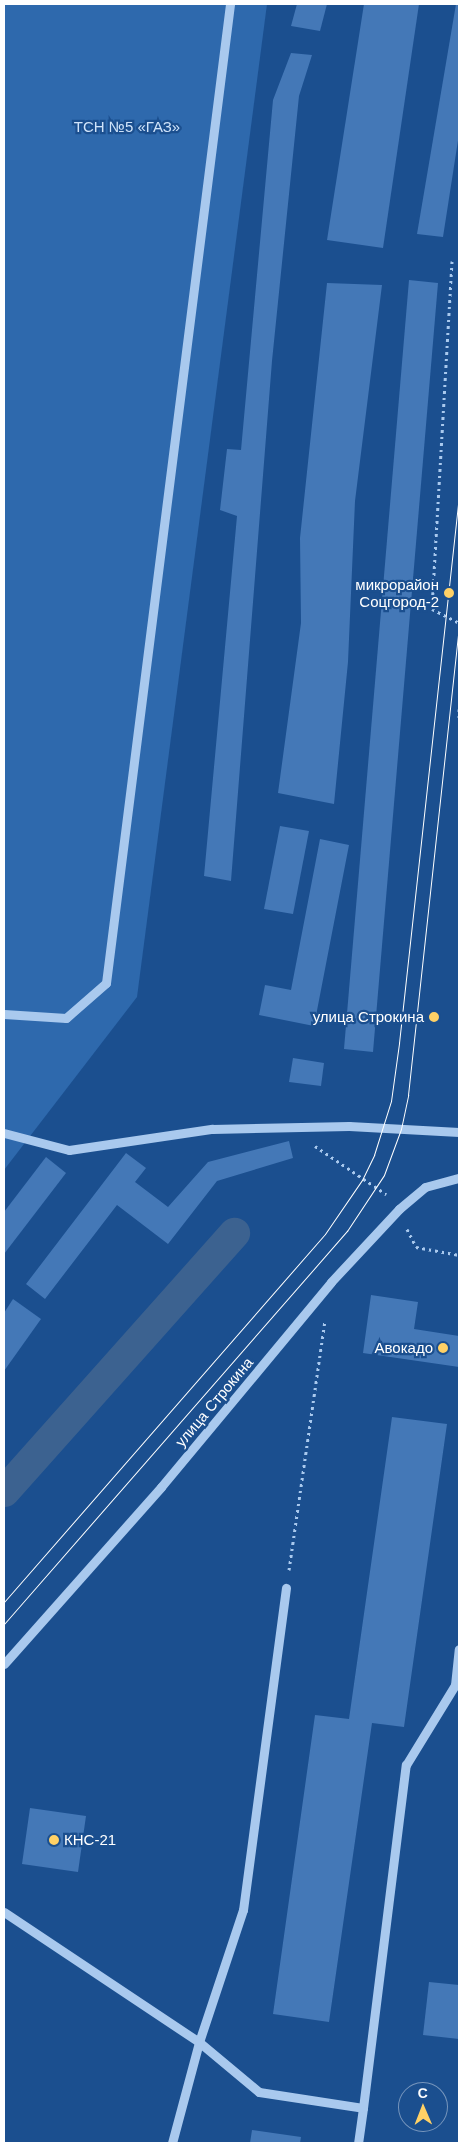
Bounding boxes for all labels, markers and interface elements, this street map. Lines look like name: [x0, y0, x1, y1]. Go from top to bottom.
park label: ТСН №5 «ГАЗ»: [74, 118, 180, 136]
place label: микрорайон Соцгород-2: [355, 575, 439, 610]
marker: микрорайон Соцгород-2: [443, 587, 455, 599]
place label: улица Строкина: [313, 1008, 424, 1026]
marker: улица Строкина: [428, 1011, 440, 1023]
place label: Авокадо: [375, 1339, 433, 1357]
marker: Авокадо: [437, 1342, 449, 1354]
street label: улица Строкина: [171, 1354, 257, 1450]
place label: КНС-21: [64, 1831, 116, 1849]
marker: КНС-21: [48, 1834, 60, 1846]
north arrow: [398, 2082, 448, 2132]
text: С: [418, 2085, 428, 2101]

